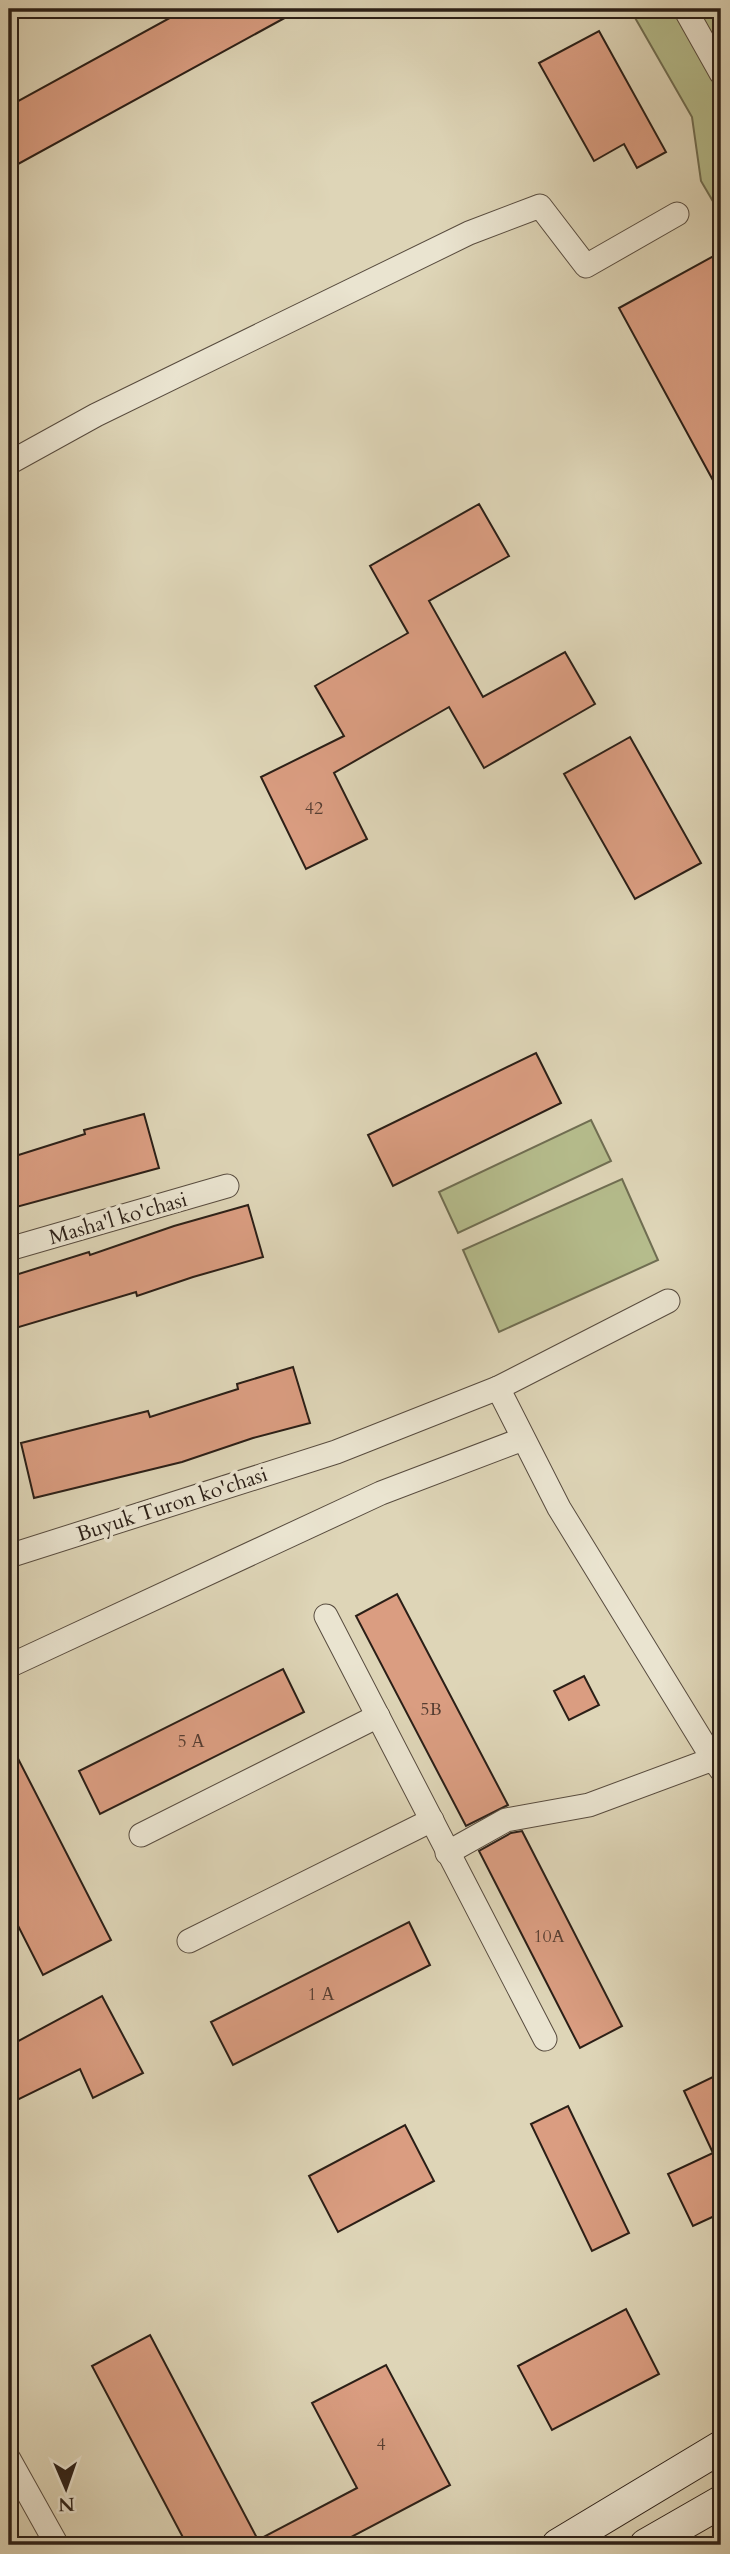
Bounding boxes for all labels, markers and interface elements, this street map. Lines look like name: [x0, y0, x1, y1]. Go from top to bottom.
house number: 42: [305, 796, 323, 821]
street label: Masha'l ko'chasi: [46, 1185, 191, 1252]
street label: Buyuk Turon ko'chasi: [73, 1460, 271, 1549]
house number: 5B: [420, 1697, 442, 1722]
house number: 5 А: [177, 1729, 205, 1754]
house number: 10A: [533, 1924, 565, 1949]
house number: 1 А: [307, 1982, 335, 2007]
house number: 4: [376, 2432, 386, 2457]
north arrow: [32, 2452, 102, 2522]
text: N: [57, 2491, 75, 2517]

